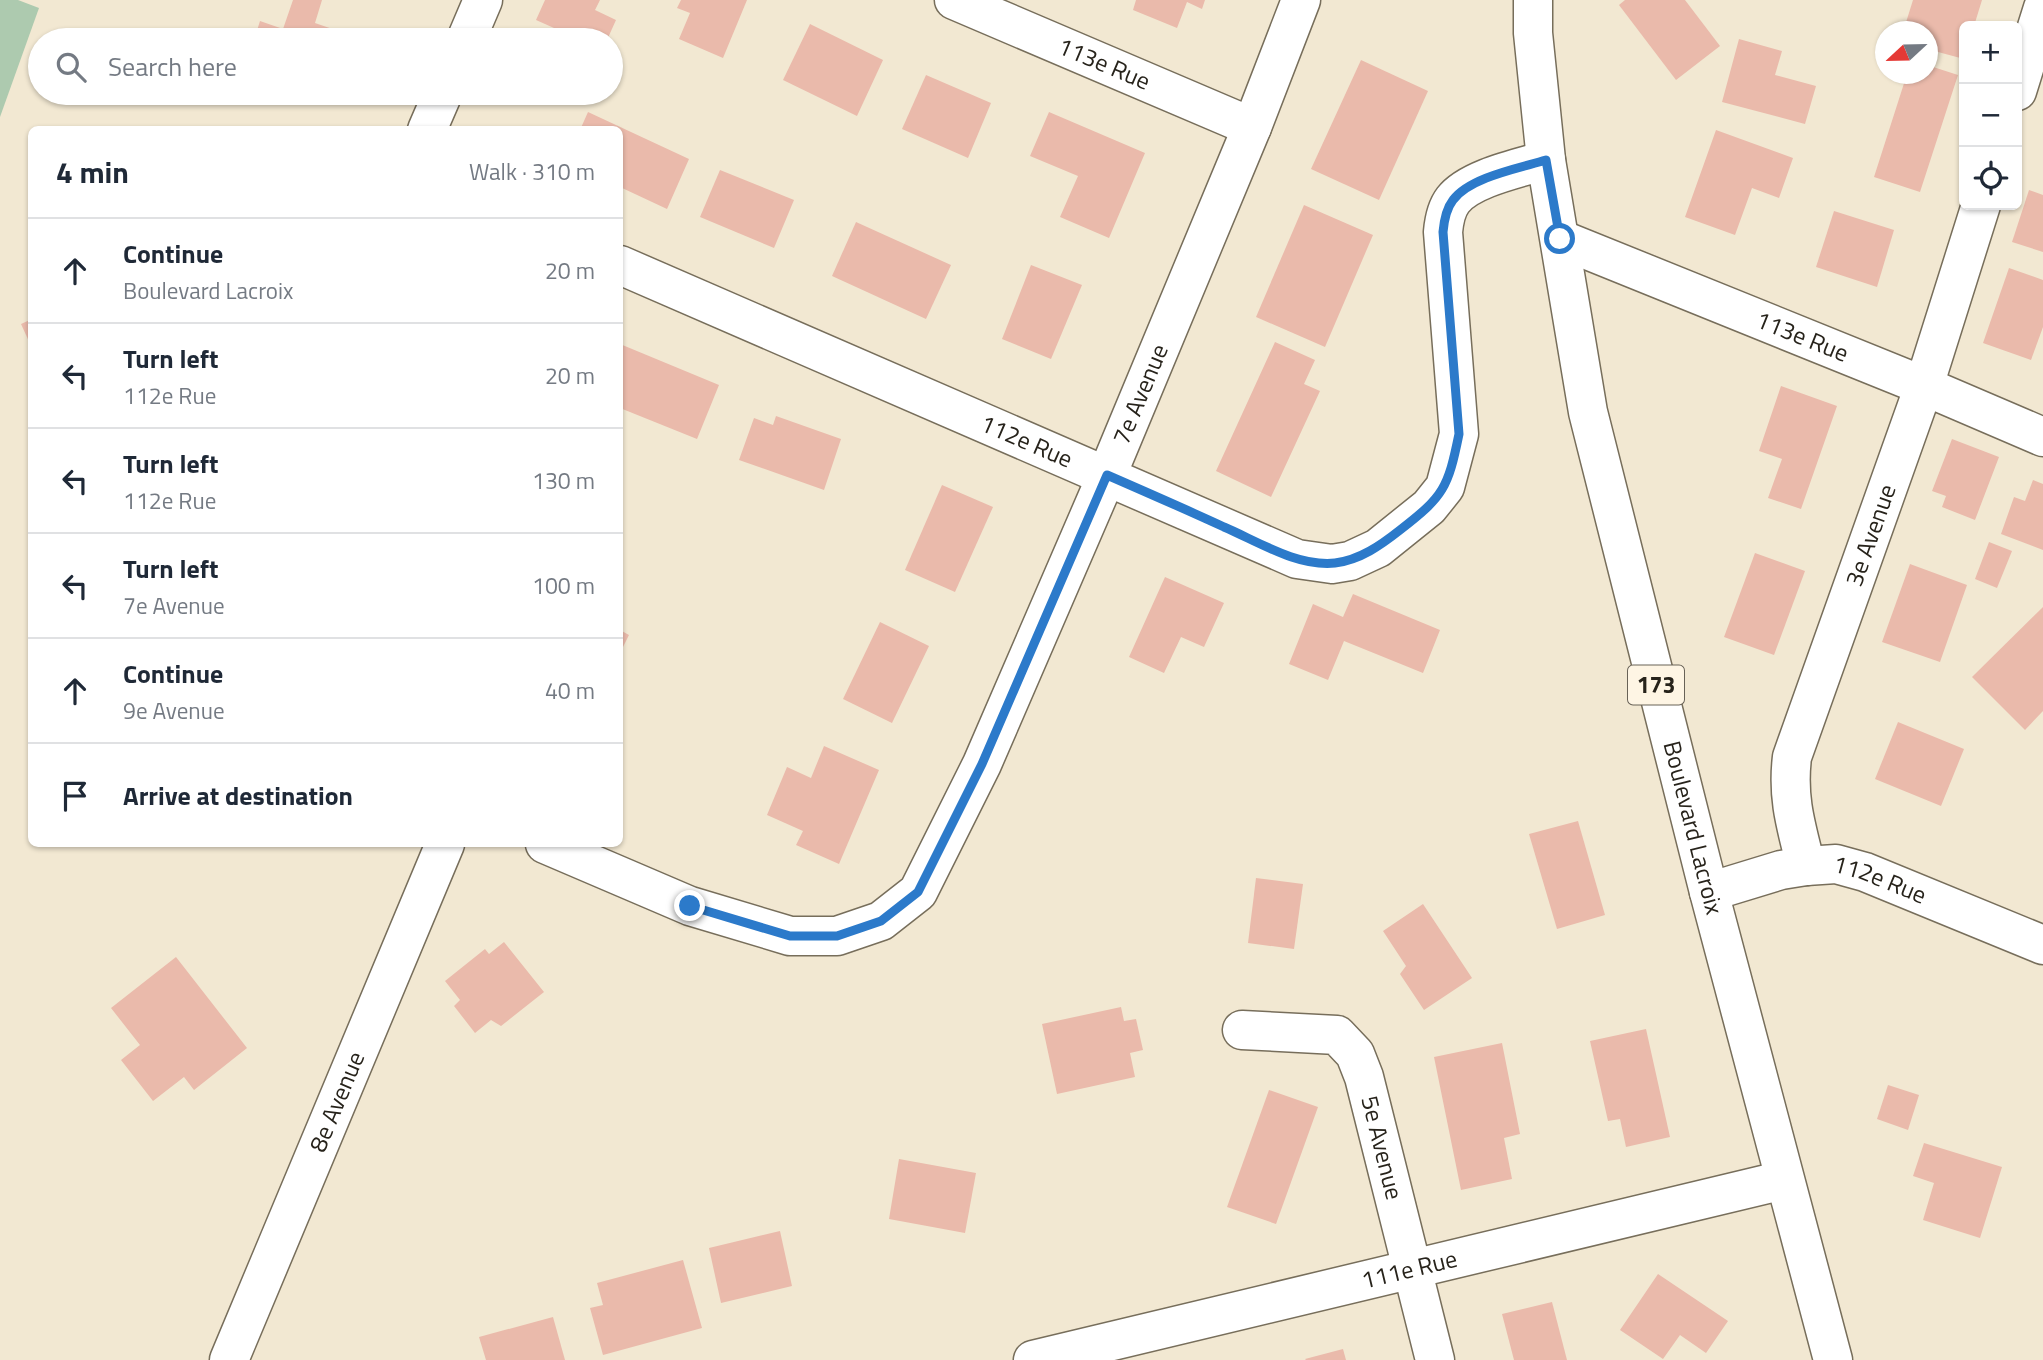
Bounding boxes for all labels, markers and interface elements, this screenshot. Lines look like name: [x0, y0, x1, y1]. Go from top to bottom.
north arrow: [1875, 21, 1938, 84]
map controls: [1959, 21, 2022, 210]
button: +: [1959, 21, 2022, 84]
street label: 113e Rue: [1053, 27, 1156, 99]
search box: [28, 28, 623, 105]
text: Search here: [108, 47, 237, 86]
icon: search: [52, 48, 90, 86]
button: −: [1959, 84, 2022, 147]
button: locate: [1959, 147, 2022, 210]
text: 4 min: [56, 149, 129, 195]
text: Walk · 310 m: [469, 154, 595, 189]
route start: [1544, 223, 1575, 254]
text: Continue: [123, 234, 223, 273]
icon: ahead: [56, 252, 94, 290]
text: 20 m: [545, 253, 595, 288]
text: Boulevard Lacroix: [123, 273, 293, 308]
street label: 113e Rue: [1751, 301, 1854, 371]
street label: 7e Avenue: [1103, 338, 1177, 450]
text: Turn left: [123, 339, 218, 378]
icon: left: [56, 357, 94, 395]
text: 20 m: [545, 358, 595, 393]
text: 112e Rue: [123, 378, 216, 413]
street label: 112e Rue: [975, 405, 1079, 476]
text: Turn left: [123, 444, 218, 483]
icon: left: [56, 462, 94, 500]
text: 130 m: [532, 463, 595, 498]
street label: 3e Avenue: [1835, 479, 1905, 591]
text: 112e Rue: [123, 483, 216, 518]
text: Turn left: [123, 549, 218, 588]
icon: left: [56, 567, 94, 605]
text: 100 m: [532, 568, 595, 603]
text: 7e Avenue: [123, 588, 225, 623]
text: Continue: [123, 654, 223, 693]
road number: 173: [1628, 666, 1684, 705]
icon: ahead: [56, 672, 94, 710]
text: 40 m: [545, 673, 595, 708]
text: 9e Avenue: [123, 693, 225, 728]
street label: Boulevard Lacroix: [1655, 737, 1733, 919]
text: Arrive at destination: [123, 776, 353, 815]
icon: arrive: [56, 777, 94, 815]
street label: 112e Rue: [1829, 845, 1932, 912]
route end: [674, 890, 705, 921]
street label: 8e Avenue: [299, 1046, 373, 1157]
street label: 5e Avenue: [1352, 1092, 1413, 1203]
street label: 111e Rue: [1358, 1240, 1461, 1298]

